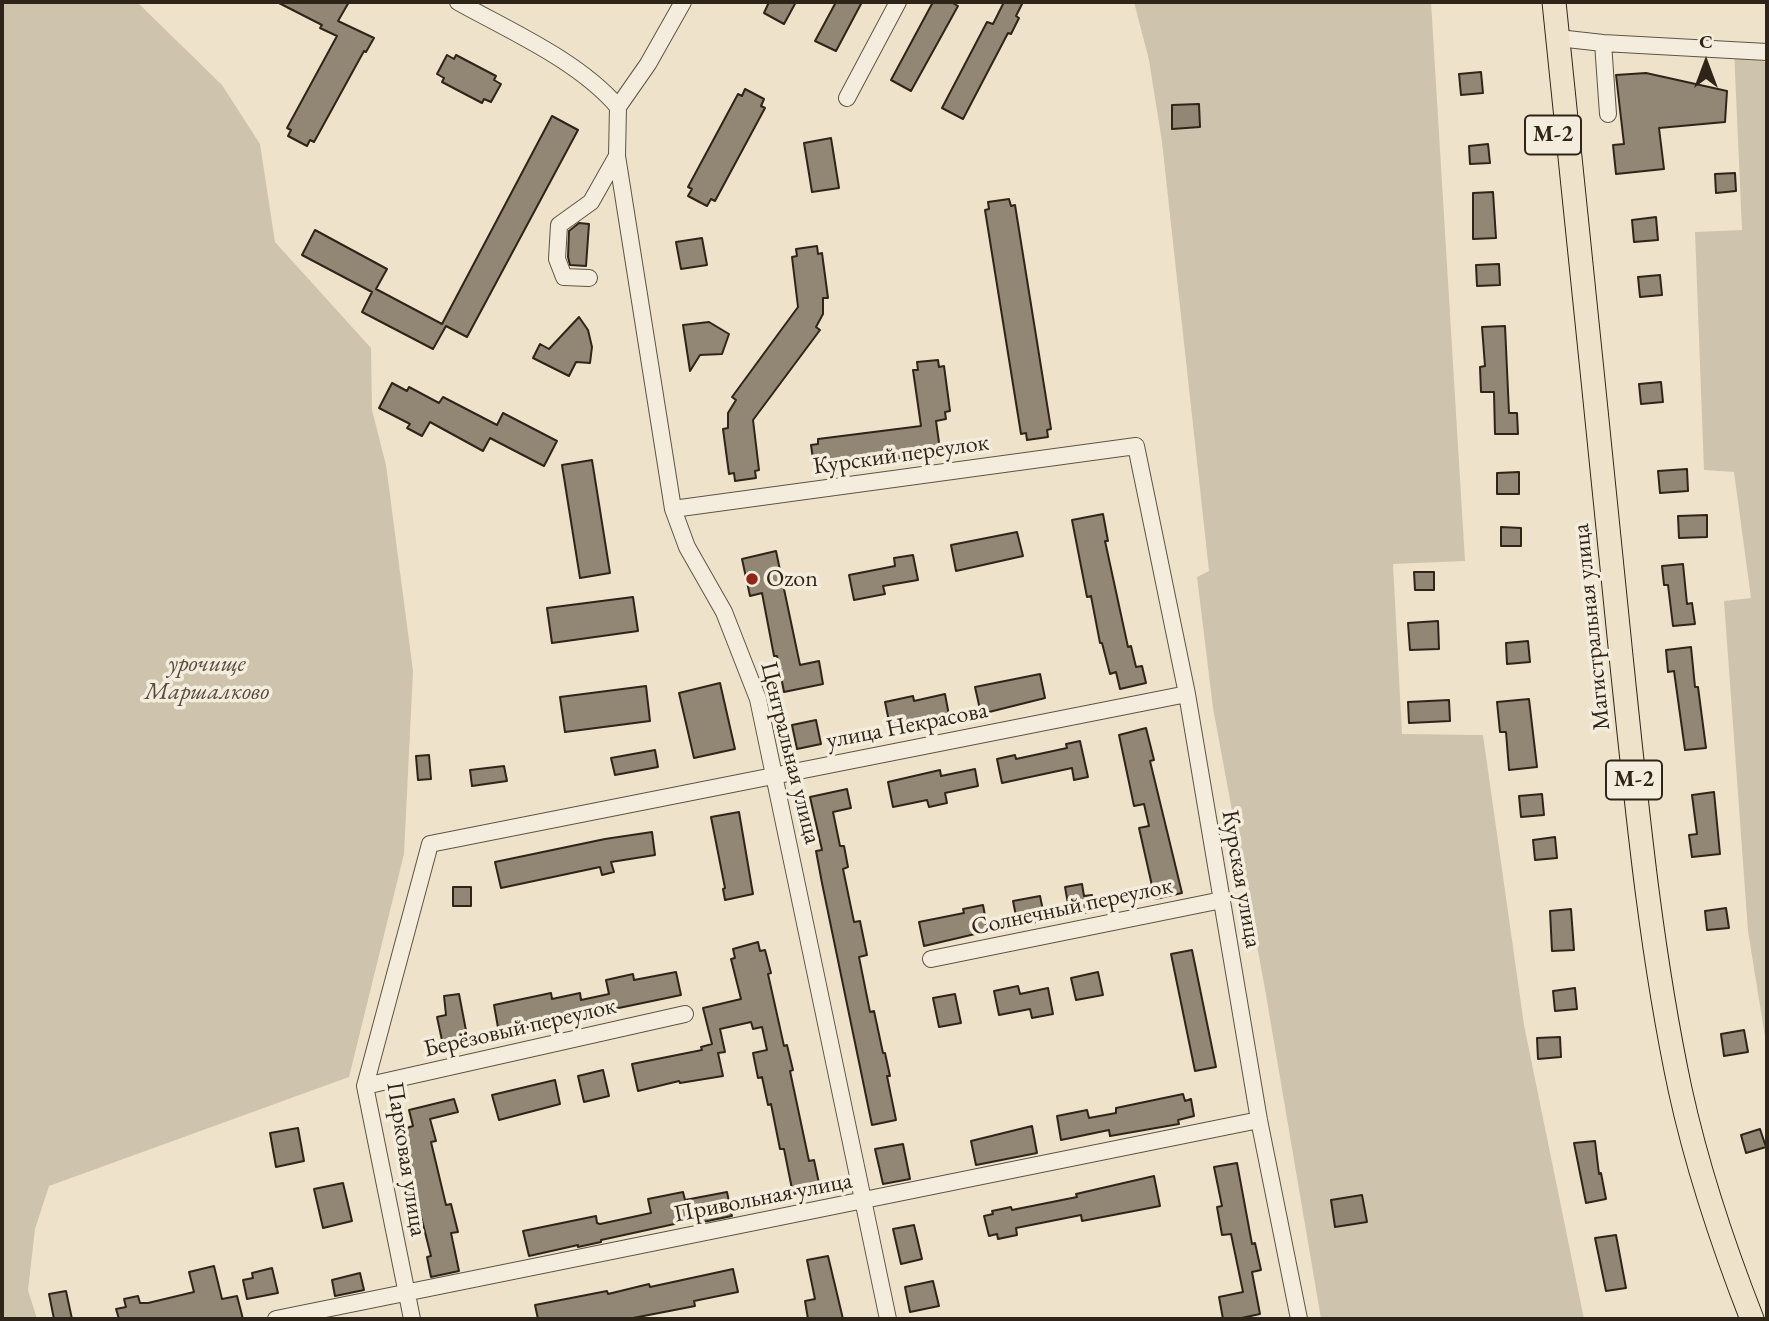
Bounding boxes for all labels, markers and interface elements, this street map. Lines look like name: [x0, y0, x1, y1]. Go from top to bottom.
north arrow: [1671, 28, 1741, 98]
text: С: [1699, 29, 1713, 54]
road number: М-2: [1525, 116, 1581, 154]
street label: Курский переулок: [811, 428, 991, 482]
street label: Магистральная улица: [1567, 522, 1617, 732]
place label: Ozon: [766, 565, 818, 593]
marker: Ozon: [744, 571, 760, 587]
park label: урочище Маршалково: [145, 650, 269, 706]
street label: Центральная улица: [753, 659, 827, 847]
street label: улица Некрасова: [824, 696, 990, 756]
road number: М-2: [1606, 760, 1662, 800]
street label: Курская улица: [1215, 808, 1267, 950]
street label: Солнечный переулок: [969, 872, 1175, 942]
street label: Берёзовый переулок: [421, 992, 619, 1064]
street label: Парковая улица: [380, 1080, 432, 1238]
street label: Привольная улица: [671, 1167, 855, 1229]

